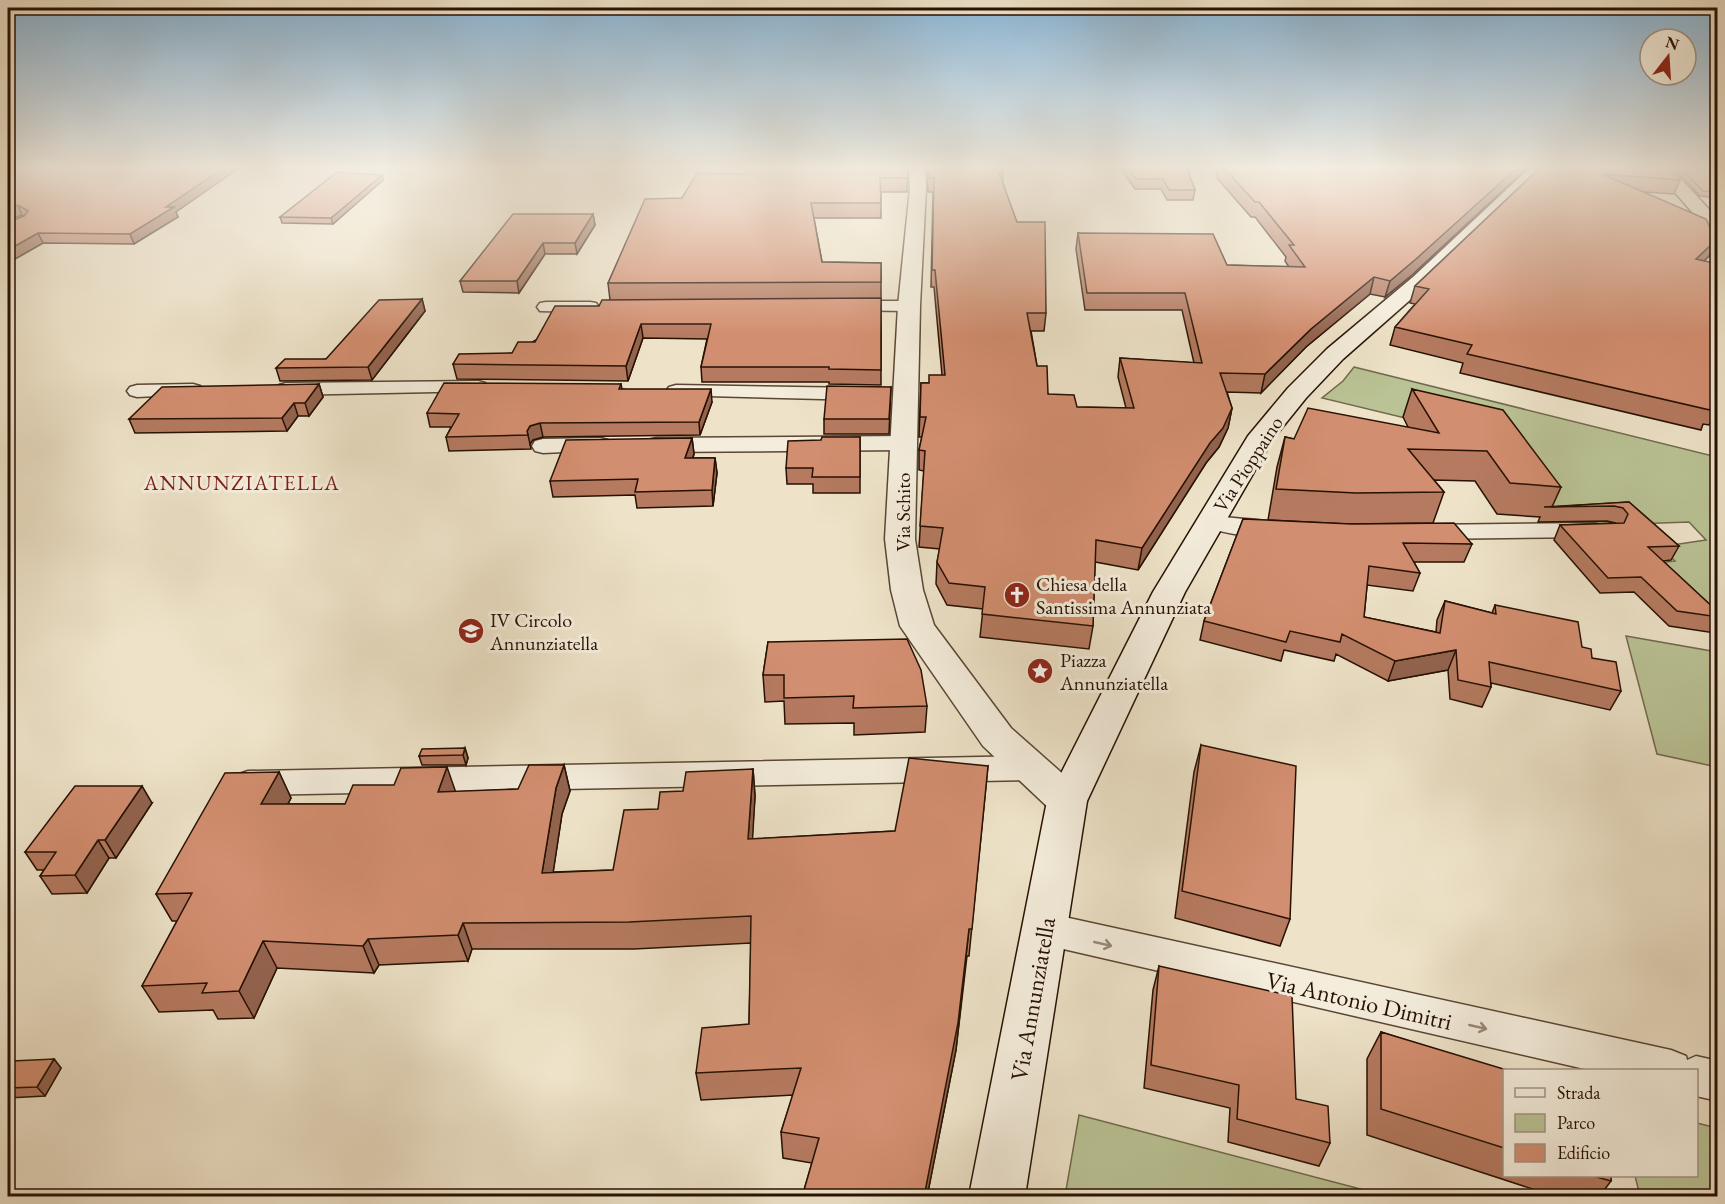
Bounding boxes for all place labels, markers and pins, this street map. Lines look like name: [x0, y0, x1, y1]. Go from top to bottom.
place label: Chiesa della Santissima Annunziata: [1036, 571, 1211, 620]
church icon: Chiesa della Santissima Annunziata: [1002, 580, 1032, 610]
place label: IV Circolo Annunziatella: [489, 607, 598, 656]
school or university icon: IV Circolo Annunziatella: [456, 616, 486, 646]
place label: Piazza Annunziatella: [1059, 647, 1168, 696]
place icon: Piazza Annunziatella: [1025, 656, 1055, 686]

